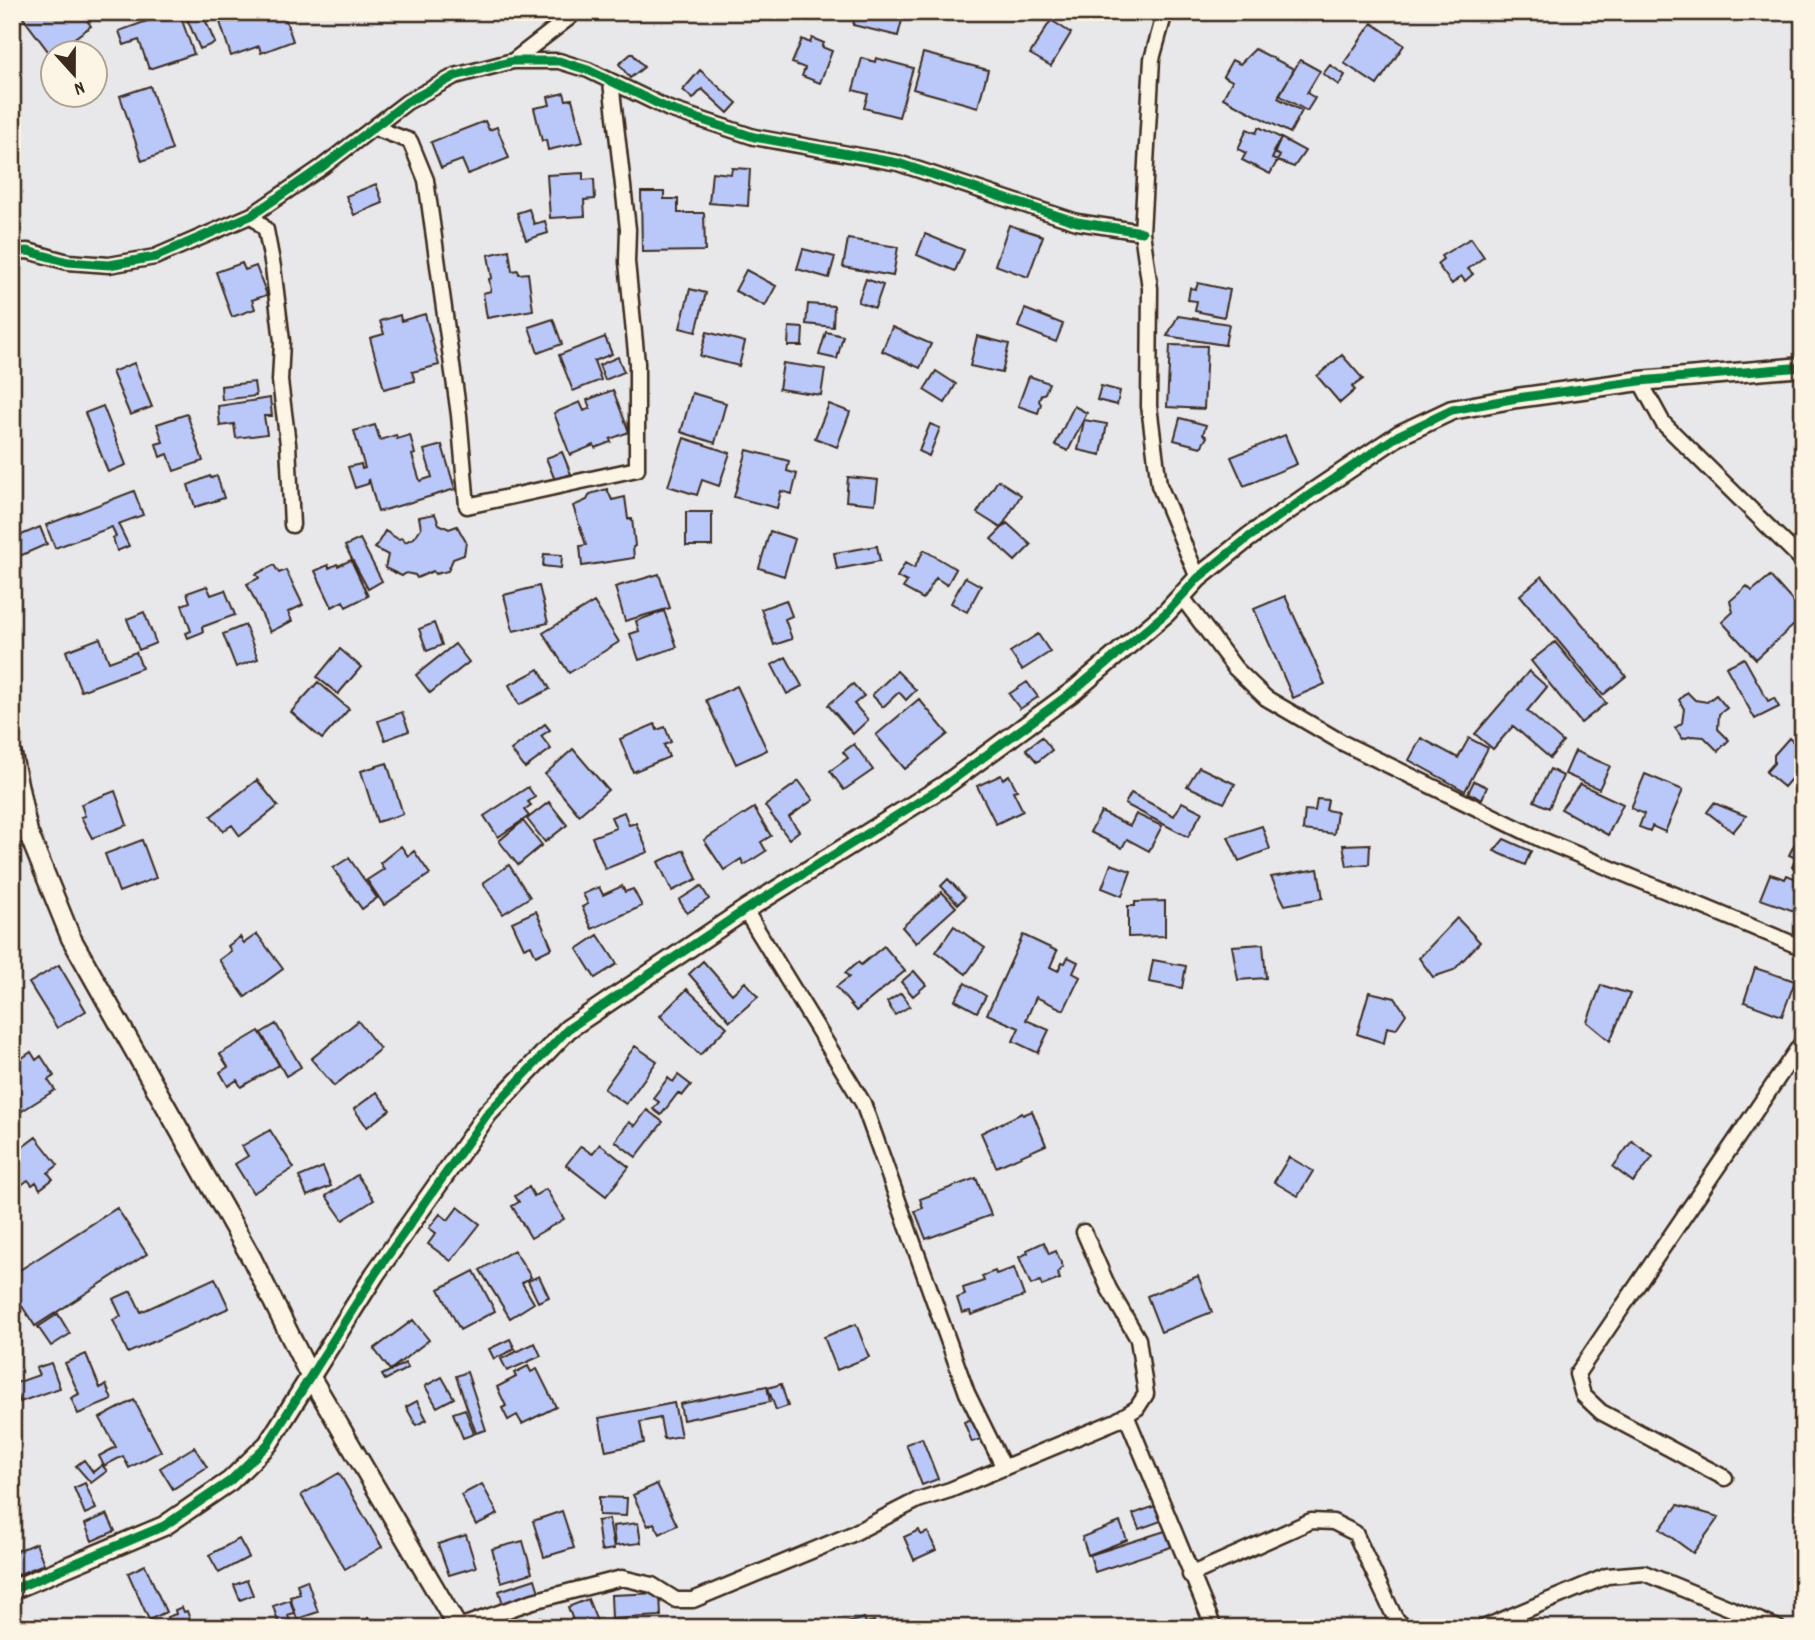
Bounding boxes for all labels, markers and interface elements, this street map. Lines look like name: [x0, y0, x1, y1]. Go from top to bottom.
north arrow: [38, 38, 108, 108]
text: N: [70, 72, 88, 101]

